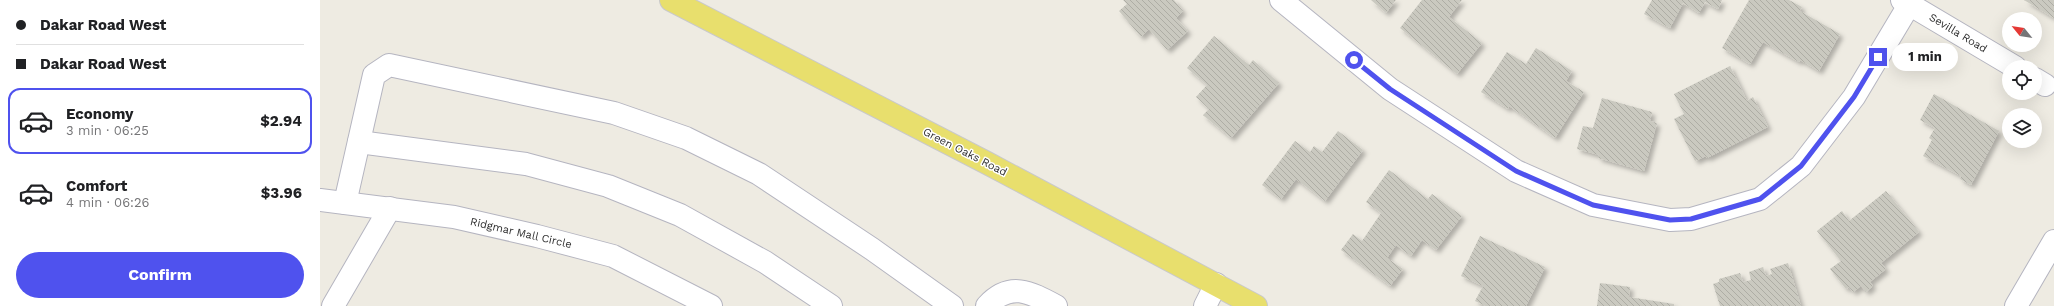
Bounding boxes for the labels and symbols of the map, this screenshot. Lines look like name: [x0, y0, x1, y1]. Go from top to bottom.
street label: Sevilla Road: [1927, 11, 1989, 55]
north arrow: [2002, 12, 2042, 52]
callout: 1 min: [1892, 43, 1958, 71]
route end: [1869, 48, 1887, 66]
route start: [1345, 51, 1363, 69]
street label: Green Oaks Road: [921, 125, 1009, 179]
street label: Ridgmar Mall Circle: [469, 215, 573, 251]

